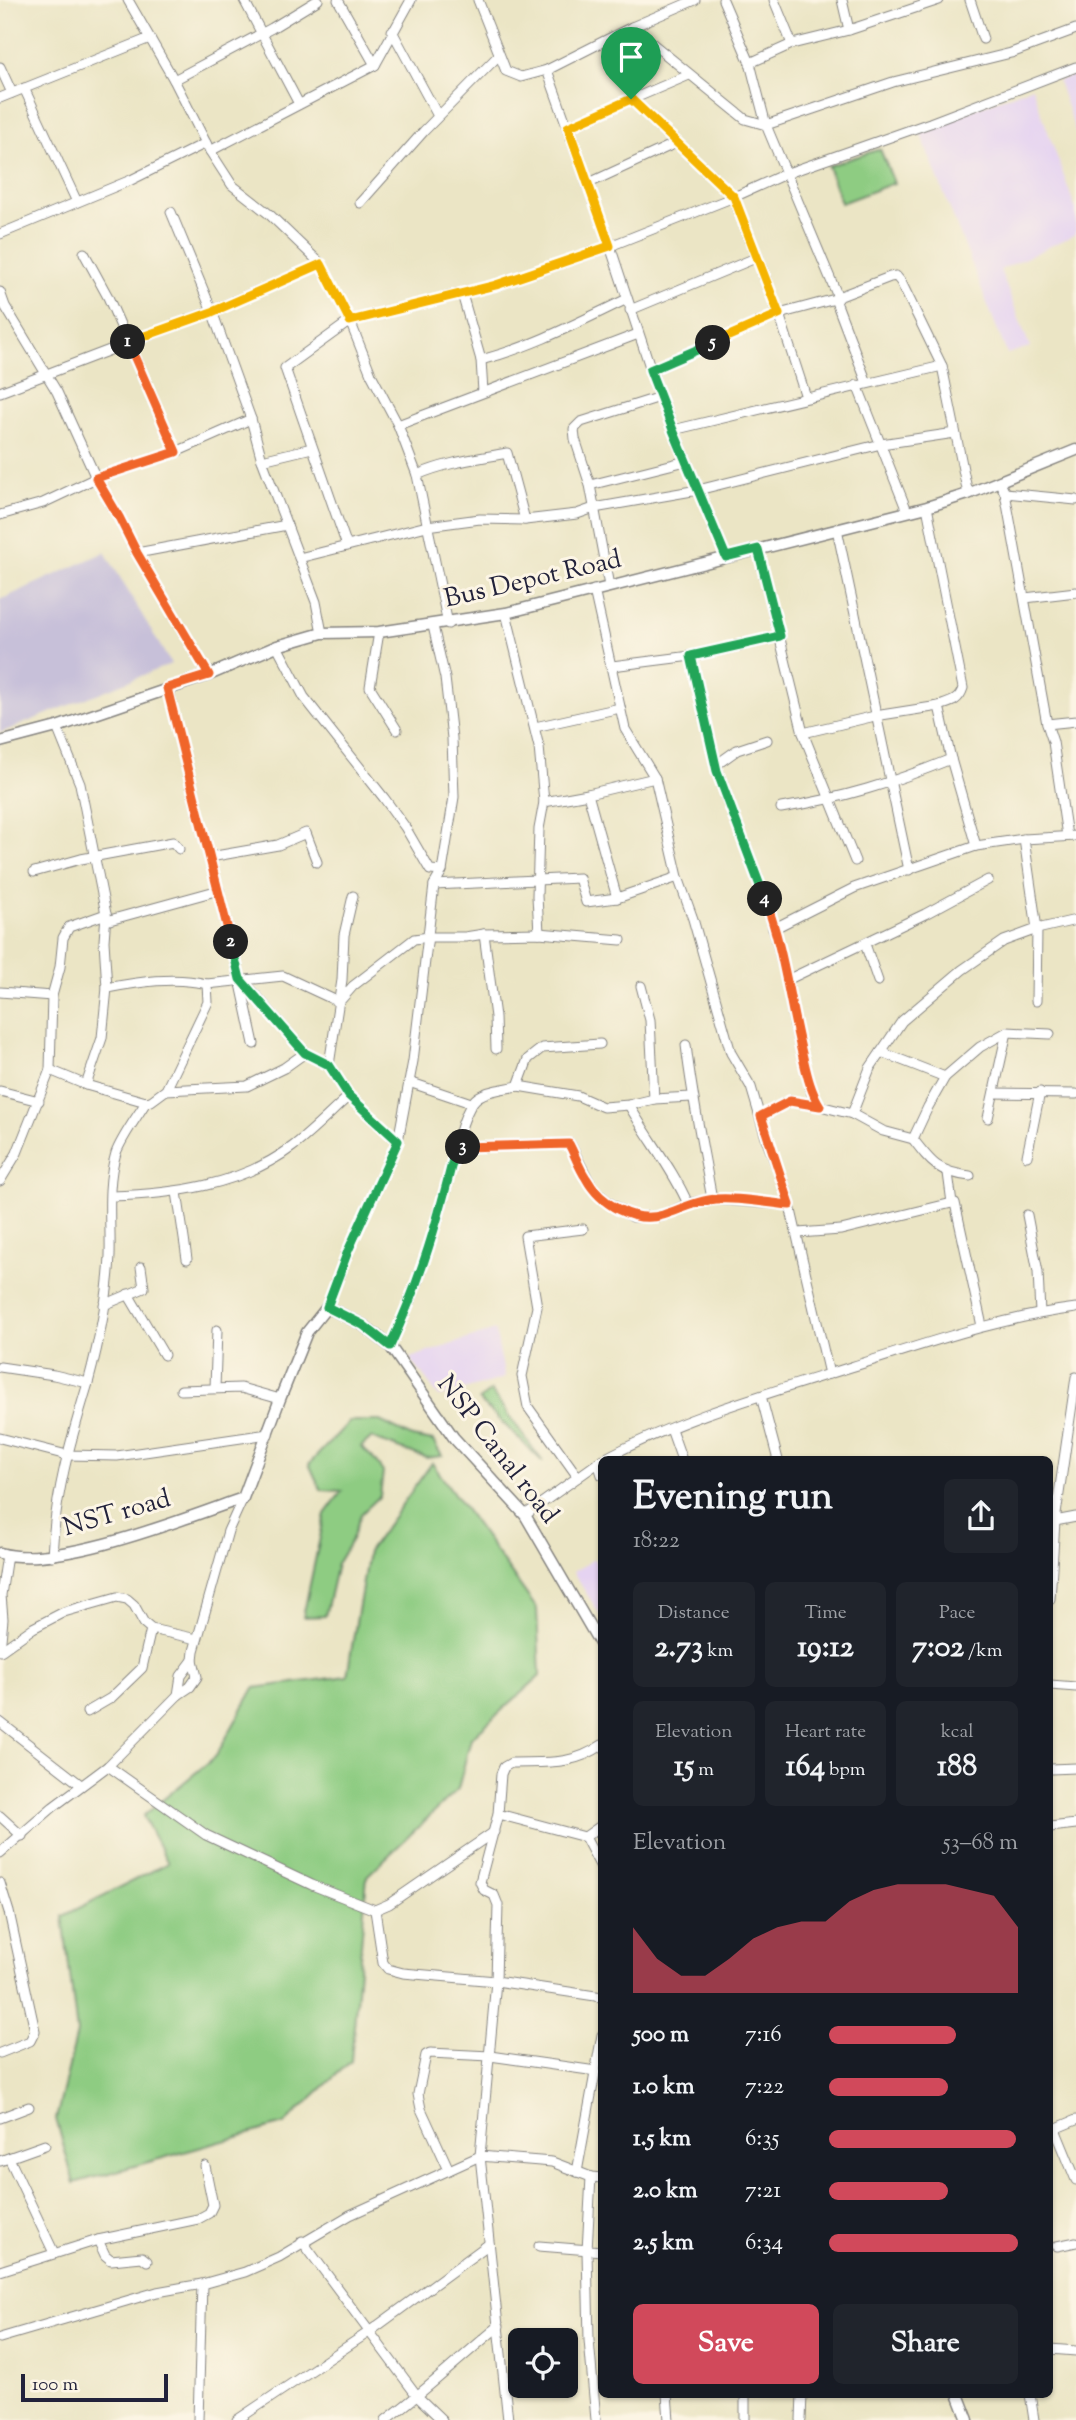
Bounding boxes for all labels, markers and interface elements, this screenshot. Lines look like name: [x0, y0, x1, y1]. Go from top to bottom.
pin: [601, 27, 661, 99]
icon: arrive: [612, 38, 650, 76]
pin: 1: [110, 324, 146, 360]
pin: 5: [696, 326, 730, 360]
text: 1: [124, 328, 131, 355]
text: 5: [709, 329, 716, 356]
street label: Bus Depot Road: [441, 542, 626, 618]
pin: 4: [748, 881, 782, 916]
text: 4: [760, 885, 769, 912]
pin: 2: [214, 925, 248, 960]
text: 2: [226, 928, 235, 955]
pin: 3: [446, 1130, 480, 1164]
text: 3: [459, 1133, 466, 1160]
street label: NSP Canal road: [427, 1368, 567, 1532]
text: Evening run: [633, 1472, 833, 1526]
button: share: [944, 1479, 1018, 1553]
street label: NST road: [59, 1481, 175, 1547]
text: 18:22: [633, 1525, 680, 1558]
text: Distance: [658, 1600, 730, 1627]
text: Time: [804, 1600, 847, 1627]
text: Pace: [939, 1600, 975, 1627]
text: 2.73: [654, 1627, 703, 1670]
text: 19:12: [797, 1627, 854, 1670]
text: 7:02: [912, 1627, 964, 1670]
text: km: [703, 1638, 733, 1665]
text: /km: [964, 1638, 1002, 1665]
text: Elevation: [655, 1719, 732, 1746]
text: Heart rate: [785, 1719, 866, 1746]
text: kcal: [941, 1719, 973, 1746]
text: 15: [674, 1746, 694, 1789]
text: 164: [785, 1746, 825, 1789]
text: 188: [937, 1746, 977, 1789]
text: m: [694, 1757, 714, 1784]
text: bpm: [825, 1757, 866, 1784]
text: Elevation: [633, 1827, 726, 1860]
text: 53–68 m: [943, 1827, 1018, 1860]
text: 500 m: [633, 2019, 689, 2052]
text: 7:16: [745, 2019, 782, 2052]
text: 1.0 km: [633, 2071, 695, 2104]
text: 7:22: [745, 2071, 784, 2104]
text: 1.5 km: [633, 2123, 691, 2156]
text: 6:35: [745, 2123, 779, 2156]
text: 2.0 km: [633, 2175, 698, 2208]
text: 7:21: [745, 2175, 781, 2208]
text: 2.5 km: [633, 2227, 694, 2260]
text: 6:34: [745, 2227, 783, 2260]
button: Save: [633, 2304, 819, 2384]
button: Share: [833, 2304, 1018, 2384]
map controls: [508, 2328, 578, 2398]
button: locate: [508, 2328, 578, 2398]
scale bar: [21, 2371, 168, 2403]
text: 100 m: [32, 2372, 78, 2399]

